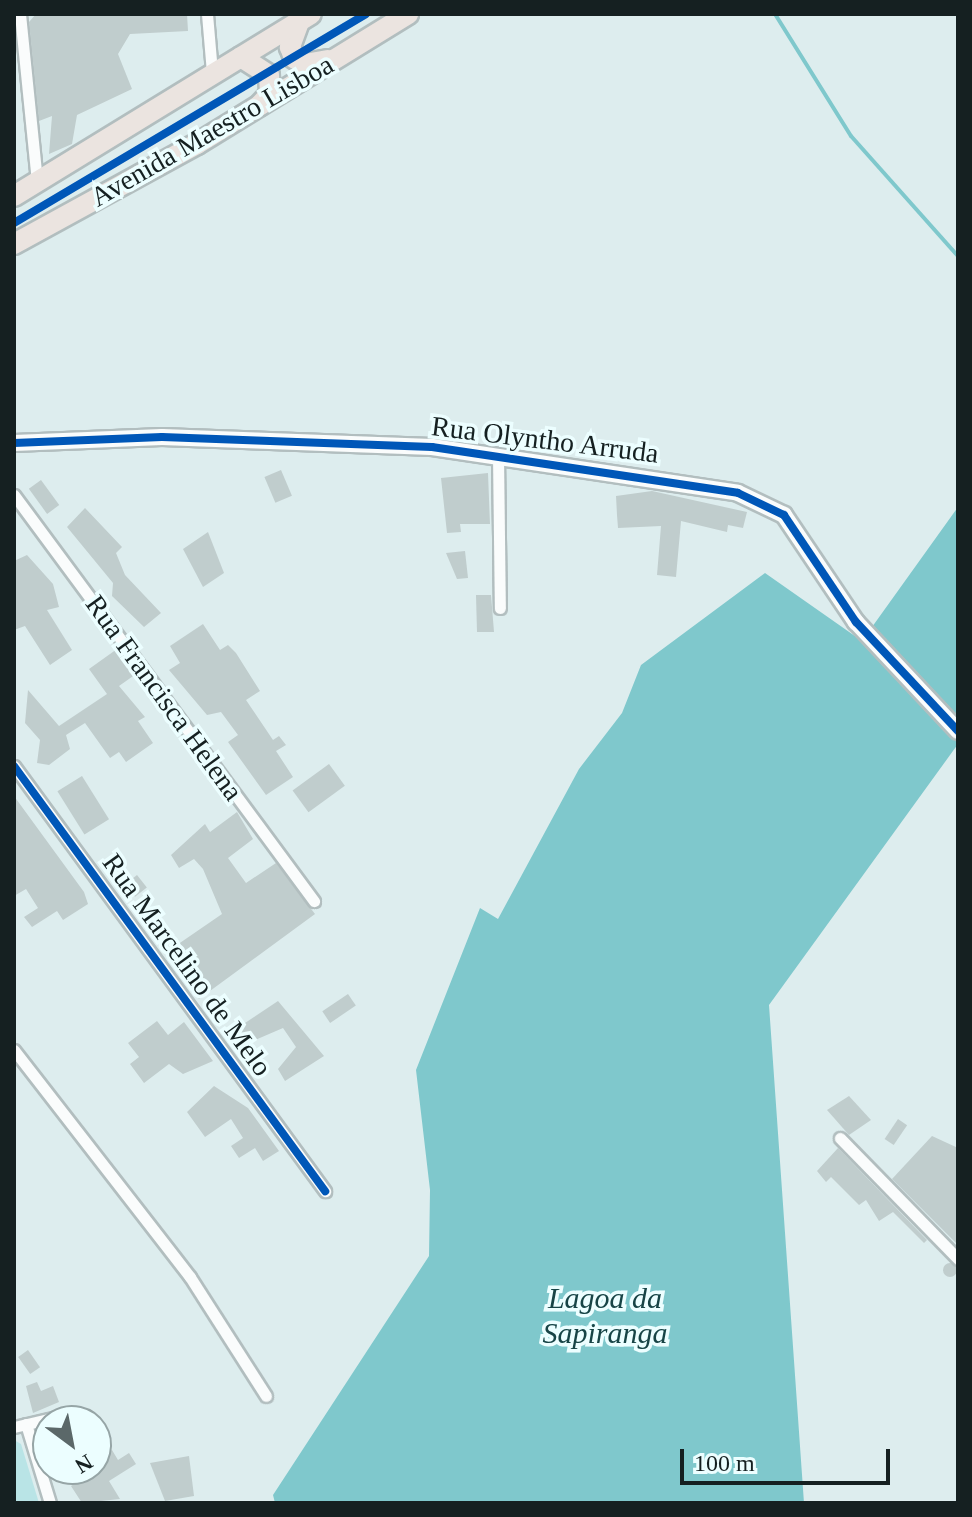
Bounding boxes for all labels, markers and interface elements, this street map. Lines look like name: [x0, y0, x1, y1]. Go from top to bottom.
street label: Avenida Maestro Lisboa: [85, 48, 339, 214]
street label: Rua Olyntho Arruda: [429, 409, 661, 471]
street label: Rua Francisca Helena: [78, 589, 250, 807]
street label: Rua Marcelino de Melo: [95, 847, 279, 1083]
water label: Lagoa da Sapiranga: [542, 1280, 668, 1350]
north arrow: [32, 1405, 112, 1485]
scale bar: [684, 1433, 894, 1483]
text: N: [71, 1449, 97, 1479]
text: 100 m: [694, 1450, 755, 1476]

